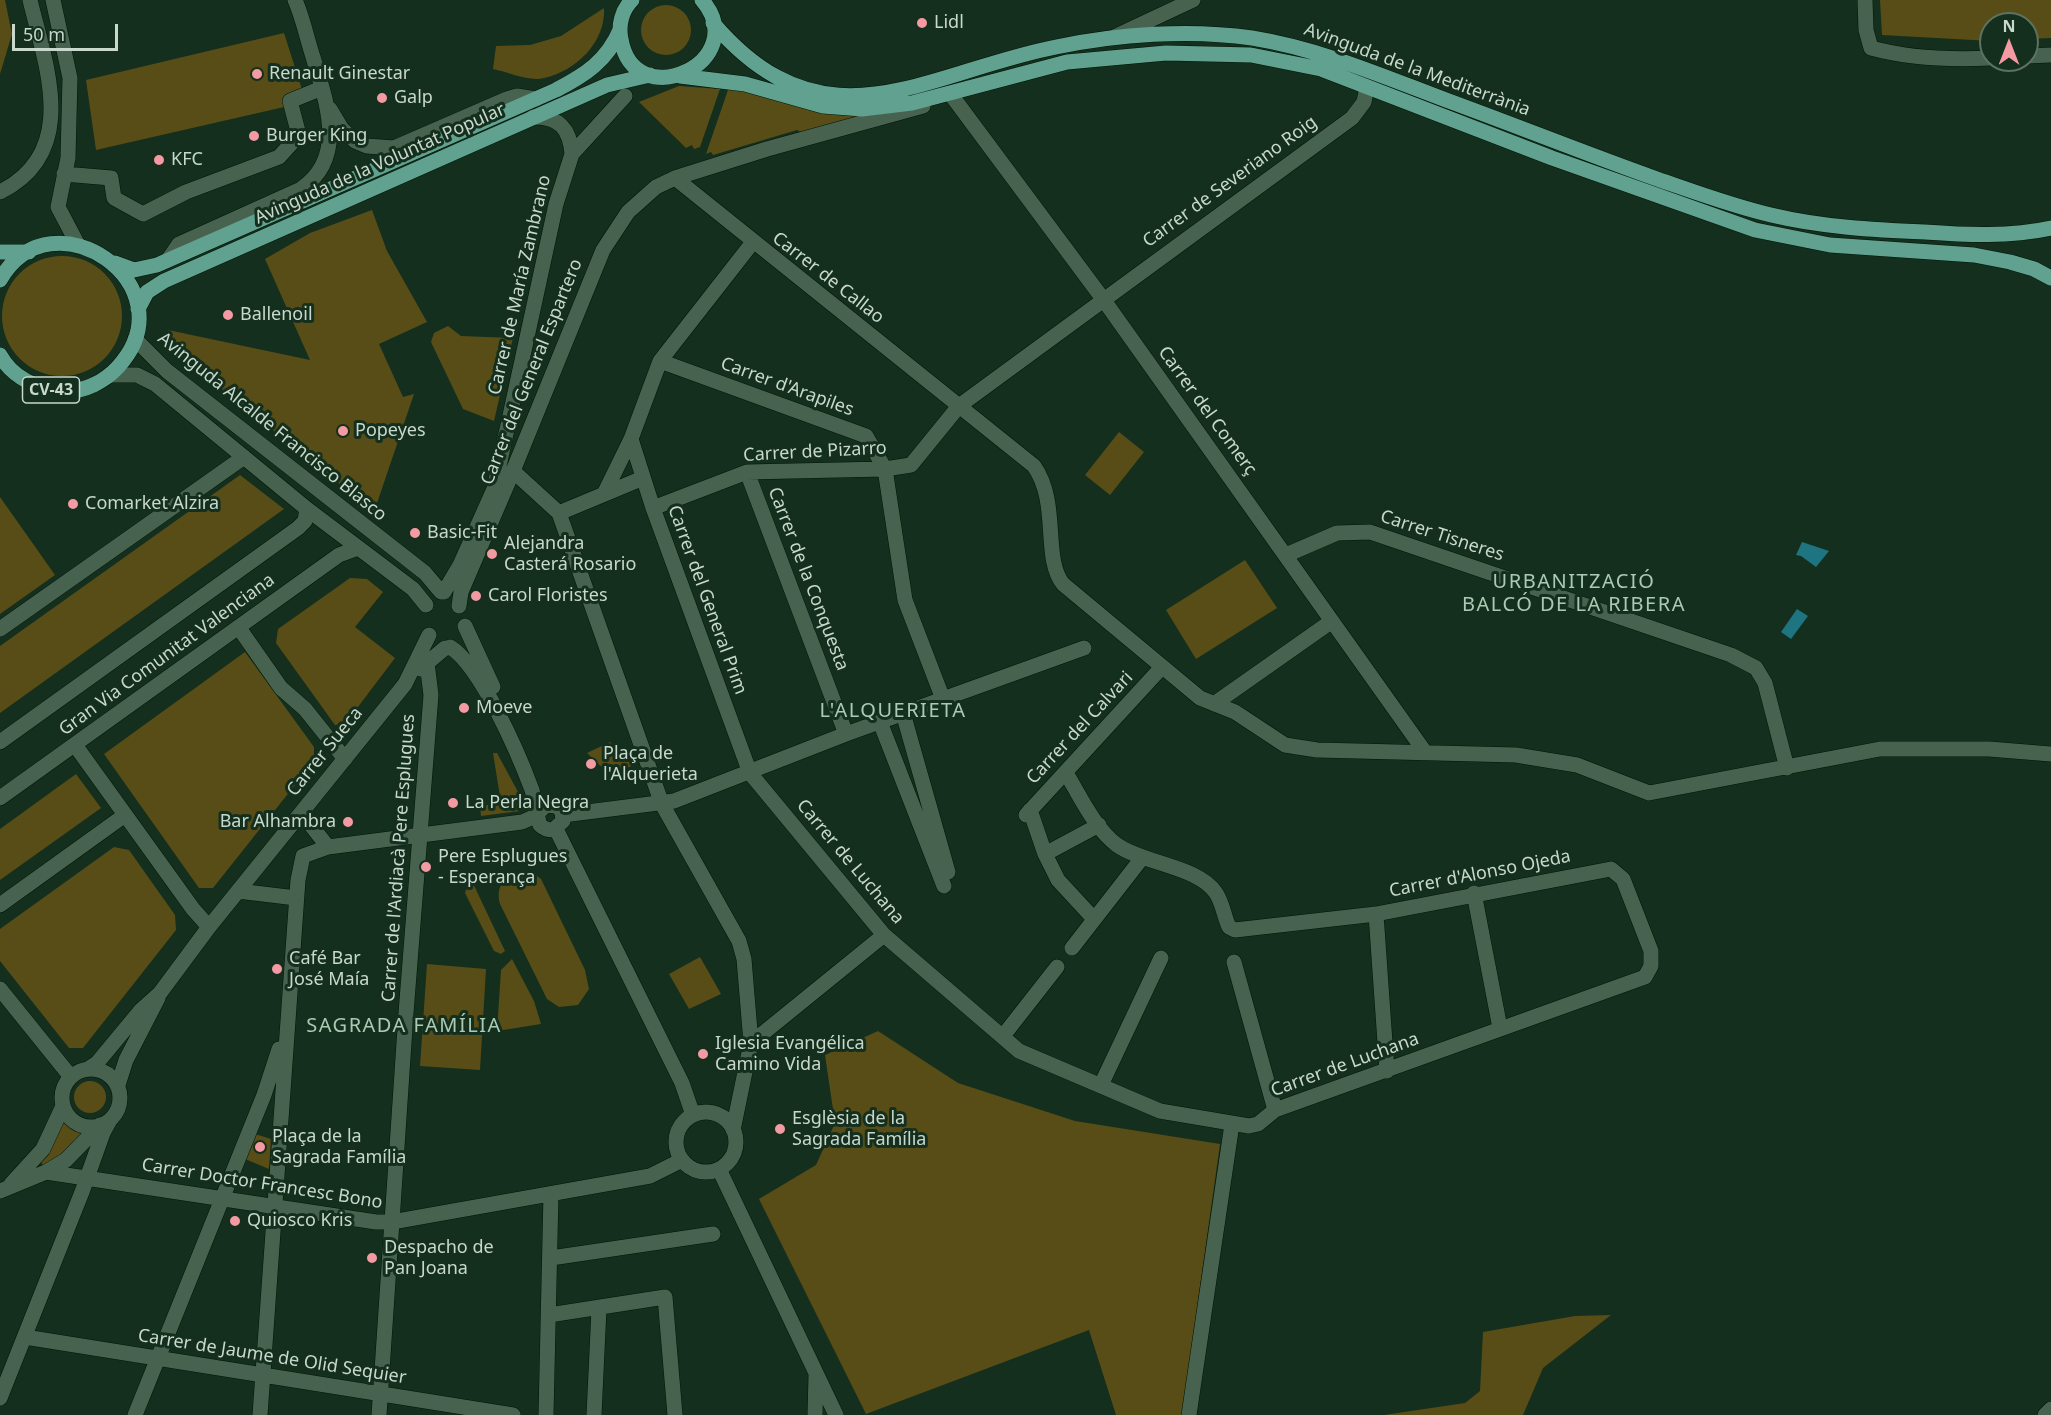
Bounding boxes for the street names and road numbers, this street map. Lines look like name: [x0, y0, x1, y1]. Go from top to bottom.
street label: Avinguda de la Mediterrània: [1301, 19, 1533, 121]
street label: Avinguda de la Voluntat Popular: [251, 99, 509, 229]
street label: Carrer de Severiano Roig: [1139, 112, 1321, 252]
street label: Carrer de María Zambrano: [484, 173, 556, 397]
street label: Carrer de Callao: [768, 228, 888, 328]
street label: Carrer del General Espartero: [477, 256, 587, 488]
street label: Avinguda Alcalde Francisco Blasco: [153, 328, 391, 526]
street label: Carrer del Comerç: [1153, 342, 1261, 480]
street label: Carrer d'Arapiles: [718, 353, 856, 421]
road number: CV-43: [22, 377, 80, 403]
street label: Carrer de Pizarro: [743, 437, 887, 467]
street label: Carrer de la Conquesta: [763, 484, 853, 674]
street label: Carrer del General Prim: [663, 503, 751, 697]
street label: Carrer Tisneres: [1377, 506, 1507, 566]
street label: Gran Via Comunitat Valenciana: [55, 570, 279, 740]
street label: Carrer del Calvari: [1022, 667, 1138, 789]
street label: Carrer Sueca: [283, 703, 367, 801]
street label: Carrer de l'Ardiacà Pere Esplugues: [378, 713, 420, 1003]
street label: Carrer de Luchana: [792, 795, 908, 929]
street label: Carrer d'Alonso Ojeda: [1387, 846, 1573, 902]
street label: Carrer de Luchana: [1268, 1028, 1422, 1102]
street label: Carrer Doctor Francesc Bono: [140, 1154, 384, 1214]
street label: Carrer de Jaume de Olid Sequier: [136, 1325, 408, 1389]

